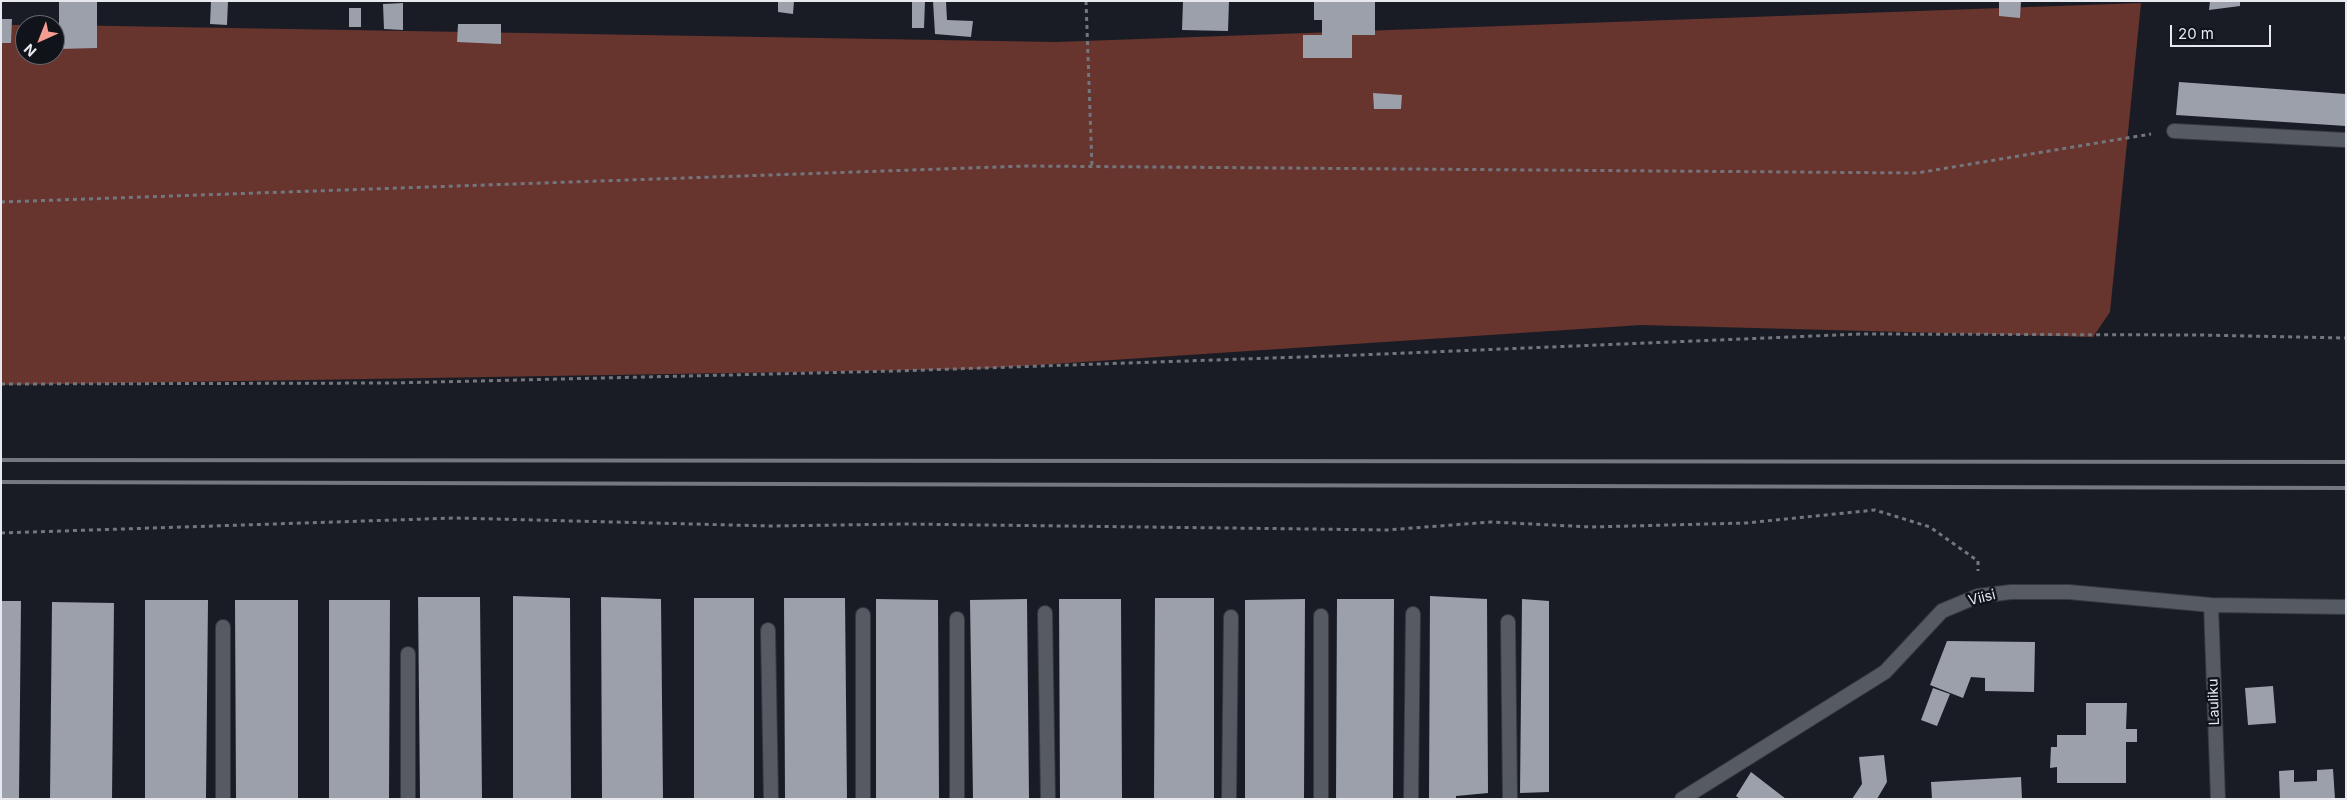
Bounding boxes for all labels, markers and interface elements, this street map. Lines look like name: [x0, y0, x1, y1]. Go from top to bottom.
north arrow: [15, 15, 65, 65]
scale bar: [2172, 15, 2273, 47]
text: 20 m: [2178, 24, 2214, 43]
text: N: [20, 41, 40, 60]
street label: Viisi: [1967, 587, 1997, 609]
street label: Lauliku: [2205, 678, 2223, 726]

